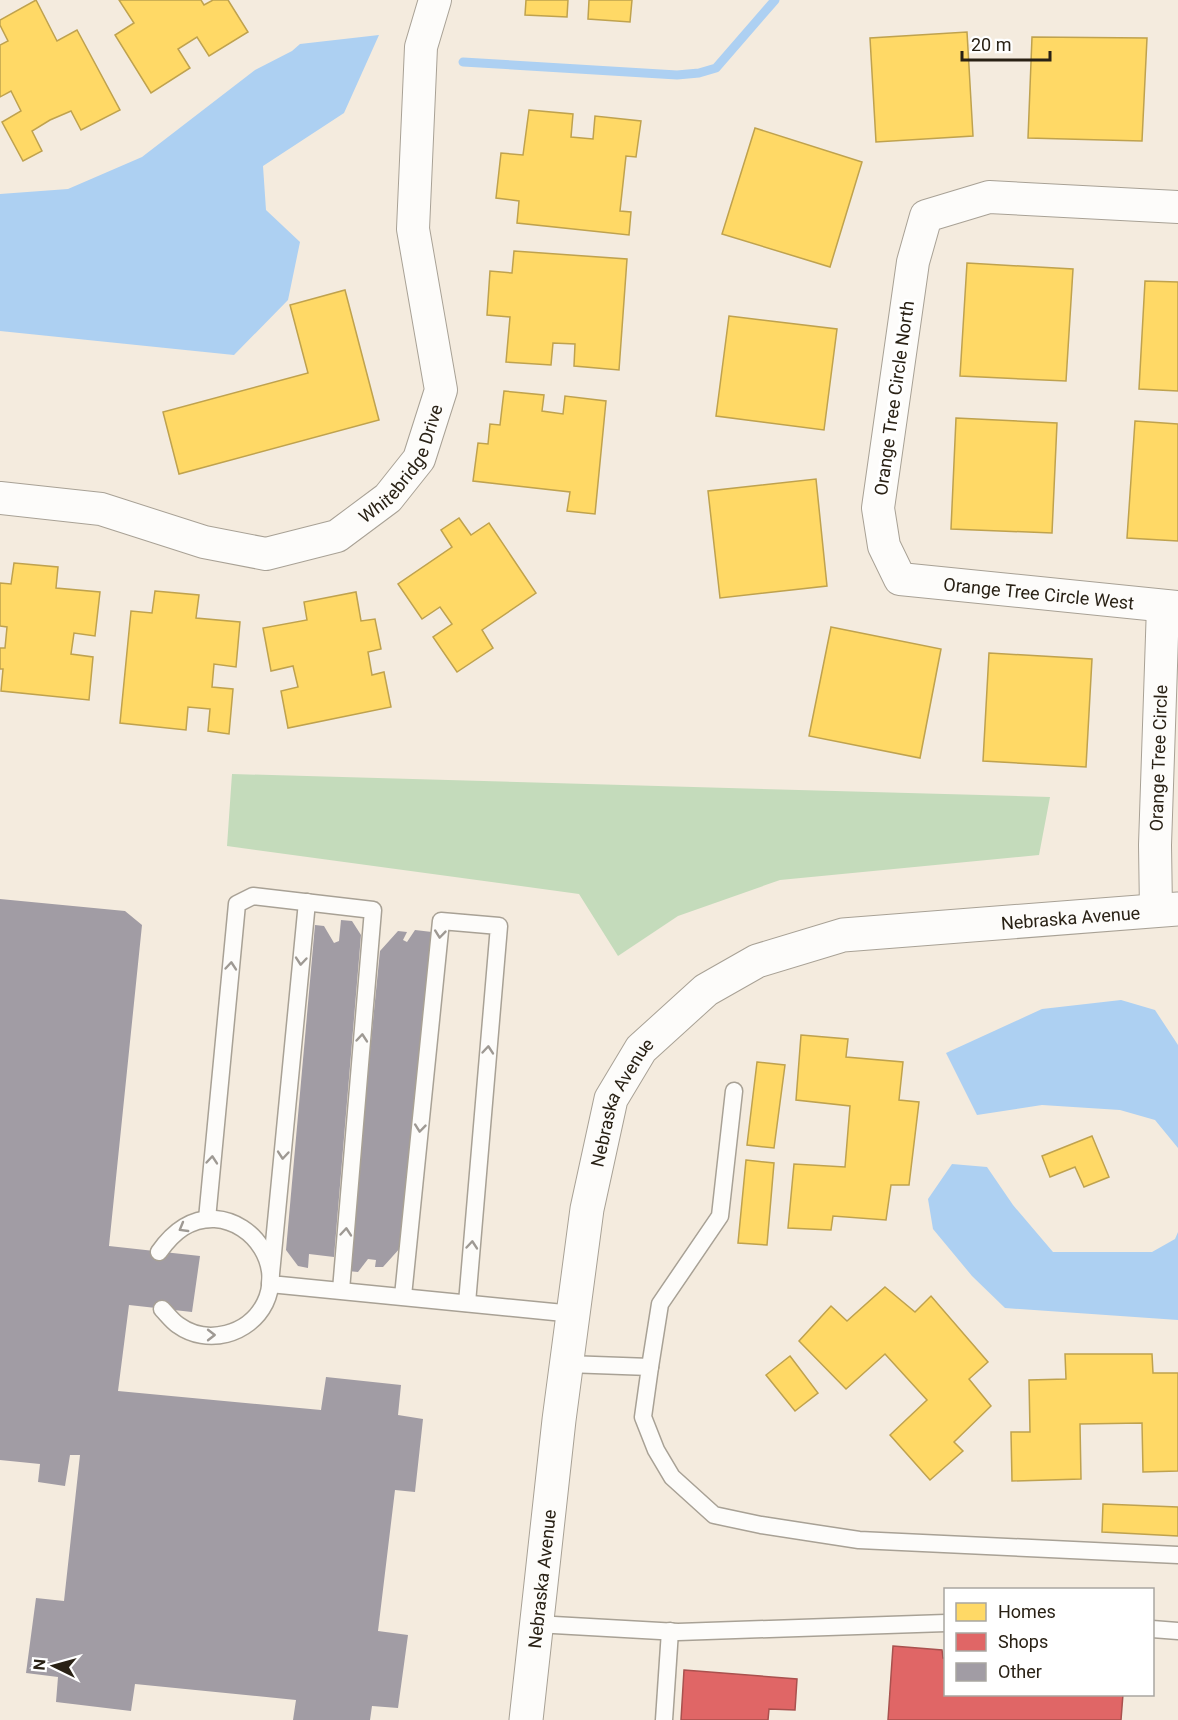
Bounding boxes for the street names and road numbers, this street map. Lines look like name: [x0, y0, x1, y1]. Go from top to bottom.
street label: Orange Tree Circle North: [870, 299, 918, 497]
street label: Whitebridge Drive: [354, 402, 446, 527]
street label: Orange Tree Circle West: [942, 573, 1135, 613]
street label: Orange Tree Circle: [1145, 684, 1171, 832]
street label: Nebraska Avenue: [1000, 901, 1141, 933]
street label: Nebraska Avenue: [586, 1033, 657, 1169]
street label: Nebraska Avenue: [523, 1508, 560, 1649]

